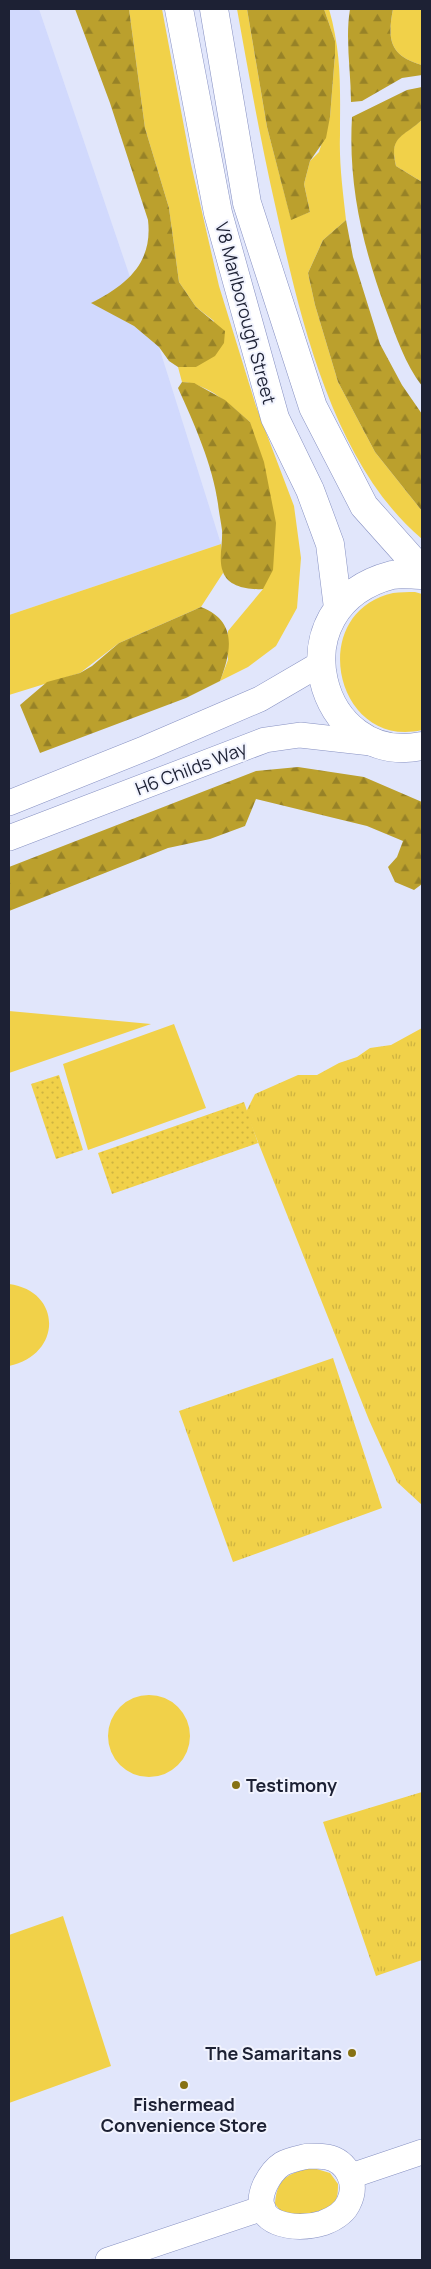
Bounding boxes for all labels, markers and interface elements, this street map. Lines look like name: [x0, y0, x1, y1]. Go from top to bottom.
street label: V8 Marlborough Street: [210, 219, 282, 407]
street label: H6 Childs Way: [132, 736, 251, 800]
place label: Testimony: [246, 1773, 337, 1797]
marker: Testimony: [230, 1779, 242, 1791]
place label: The Samaritans: [205, 2041, 342, 2065]
marker: The Samaritans: [346, 2047, 358, 2059]
marker: Fishermead Convenience Store: [178, 2079, 190, 2091]
place label: Fishermead Convenience Store: [101, 2092, 267, 2137]

